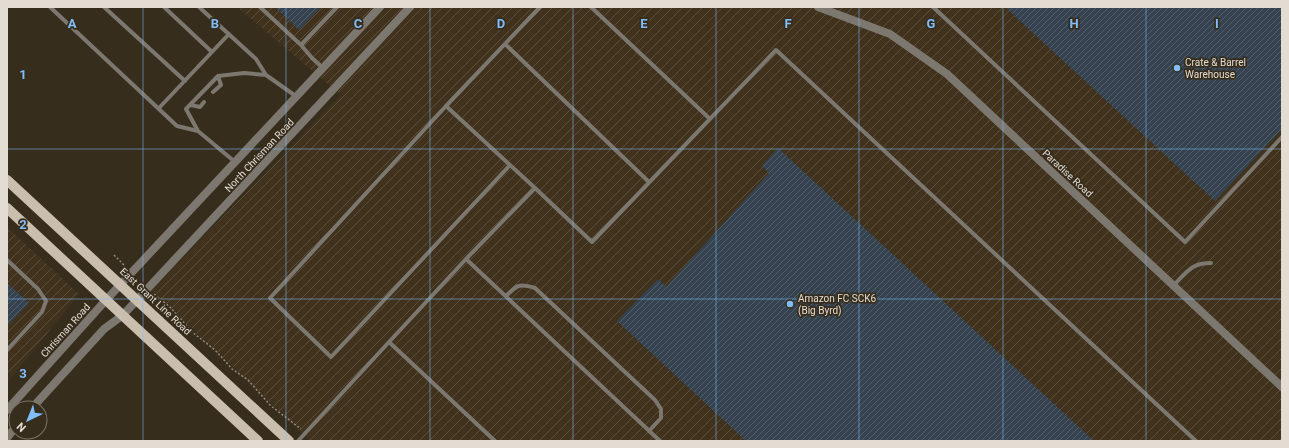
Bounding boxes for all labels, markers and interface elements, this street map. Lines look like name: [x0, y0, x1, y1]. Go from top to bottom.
text: A: [68, 16, 77, 31]
text: B: [211, 16, 219, 31]
text: C: [354, 16, 363, 31]
text: D: [497, 16, 505, 31]
text: E: [640, 16, 648, 31]
text: F: [784, 16, 792, 31]
text: G: [927, 16, 936, 31]
text: H: [1069, 16, 1079, 31]
text: I: [1215, 16, 1219, 31]
place label: Crate & Barrel Warehouse: [1185, 57, 1246, 80]
marker: Crate & Barrel Warehouse: [1172, 63, 1182, 73]
text: 1: [19, 67, 27, 82]
street label: North Chrisman Road: [223, 117, 296, 194]
street label: Paradise Road: [1040, 147, 1095, 199]
text: 2: [19, 217, 27, 232]
street label: East Grant Line Road: [118, 266, 193, 337]
place label: Amazon FC SCK6 (Big Byrd): [798, 293, 877, 317]
marker: Amazon FC SCK6 (Big Byrd): [785, 299, 795, 309]
street label: Chrisman Road: [38, 301, 92, 359]
text: 3: [19, 366, 27, 381]
north arrow: [8, 400, 48, 440]
text: N: [14, 419, 29, 434]

